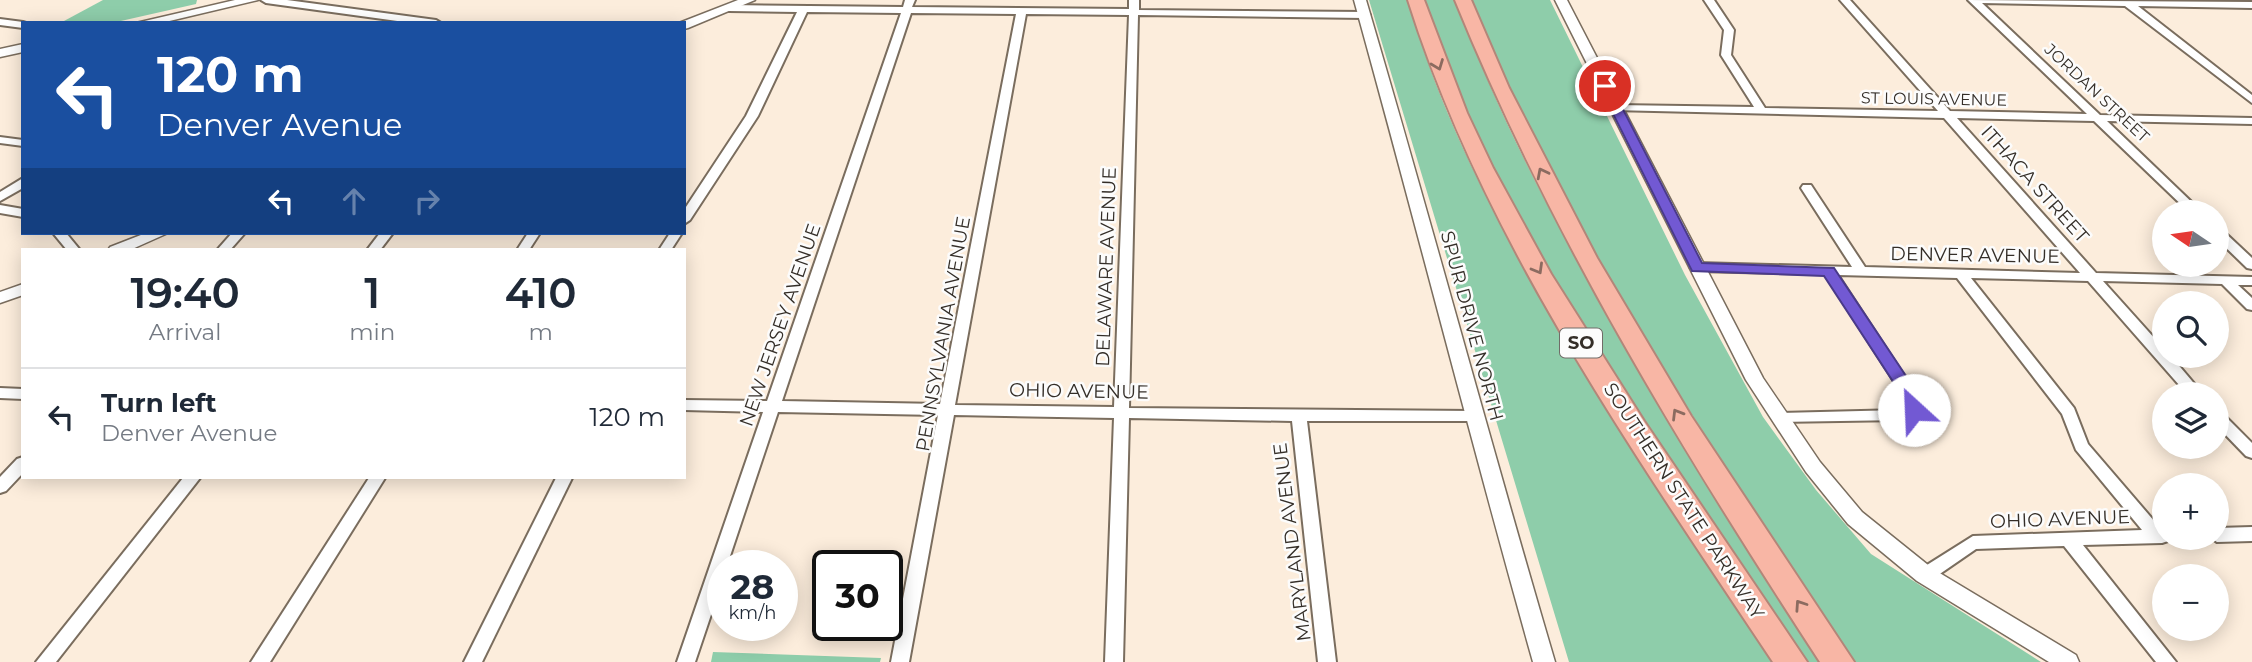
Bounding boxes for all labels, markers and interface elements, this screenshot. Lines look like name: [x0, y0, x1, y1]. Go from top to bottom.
street label: JORDAN STREET: [2040, 39, 2154, 147]
text: 120 m: [157, 45, 304, 104]
icon: left: [42, 49, 133, 140]
pin: [1575, 56, 1635, 116]
one-way arrow: [1430, 58, 1444, 70]
icon: arrive: [1586, 67, 1624, 105]
street label: ST LOUIS AVENUE: [1861, 88, 2007, 110]
text: Denver Avenue: [157, 105, 402, 144]
street label: ITHACA STREET: [1976, 121, 2094, 247]
street label: DELAWARE AVENUE: [1091, 167, 1121, 367]
one-way arrow: [1536, 168, 1550, 180]
icon: left: [262, 182, 300, 220]
icon: ahead: [335, 182, 373, 220]
icon: right: [408, 182, 446, 220]
north arrow: [2152, 200, 2230, 276]
map controls: [2152, 200, 2229, 641]
street label: PENNSYLVANIA AVENUE: [911, 215, 975, 453]
street label: NEW JERSEY AVENUE: [734, 220, 826, 430]
street label: SPUR DRIVE NORTH: [1436, 228, 1508, 424]
street label: DENVER AVENUE: [1890, 242, 2060, 268]
one-way arrow: [1530, 261, 1543, 274]
text: 19:40: [130, 267, 240, 319]
text: 1: [364, 267, 380, 319]
text: 410: [505, 267, 577, 319]
button: search: [2152, 291, 2229, 368]
text: Arrival: [149, 318, 221, 346]
text: min: [349, 318, 395, 346]
text: m: [528, 318, 553, 346]
road number: SO: [1560, 328, 1602, 358]
position arrow: [1877, 373, 1951, 447]
street label: OHIO AVENUE: [1009, 378, 1149, 404]
street label: SOUTHERN STATE PARKWAY: [1599, 379, 1770, 624]
button: layers: [2152, 382, 2229, 459]
text: Turn left: [101, 387, 217, 419]
icon: left: [42, 398, 80, 436]
text: 120 m: [589, 401, 665, 433]
one-way arrow: [1673, 408, 1686, 421]
text: Denver Avenue: [101, 419, 277, 447]
street label: MARYLAND AVENUE: [1268, 441, 1316, 643]
button: +: [2152, 473, 2229, 550]
street label: OHIO AVENUE: [1990, 505, 2130, 533]
speed limit sign: 30: [812, 550, 903, 641]
button: −: [2152, 564, 2229, 641]
text: 28: [731, 565, 774, 608]
one-way arrow: [1795, 600, 1808, 613]
text: km/h: [728, 602, 777, 624]

